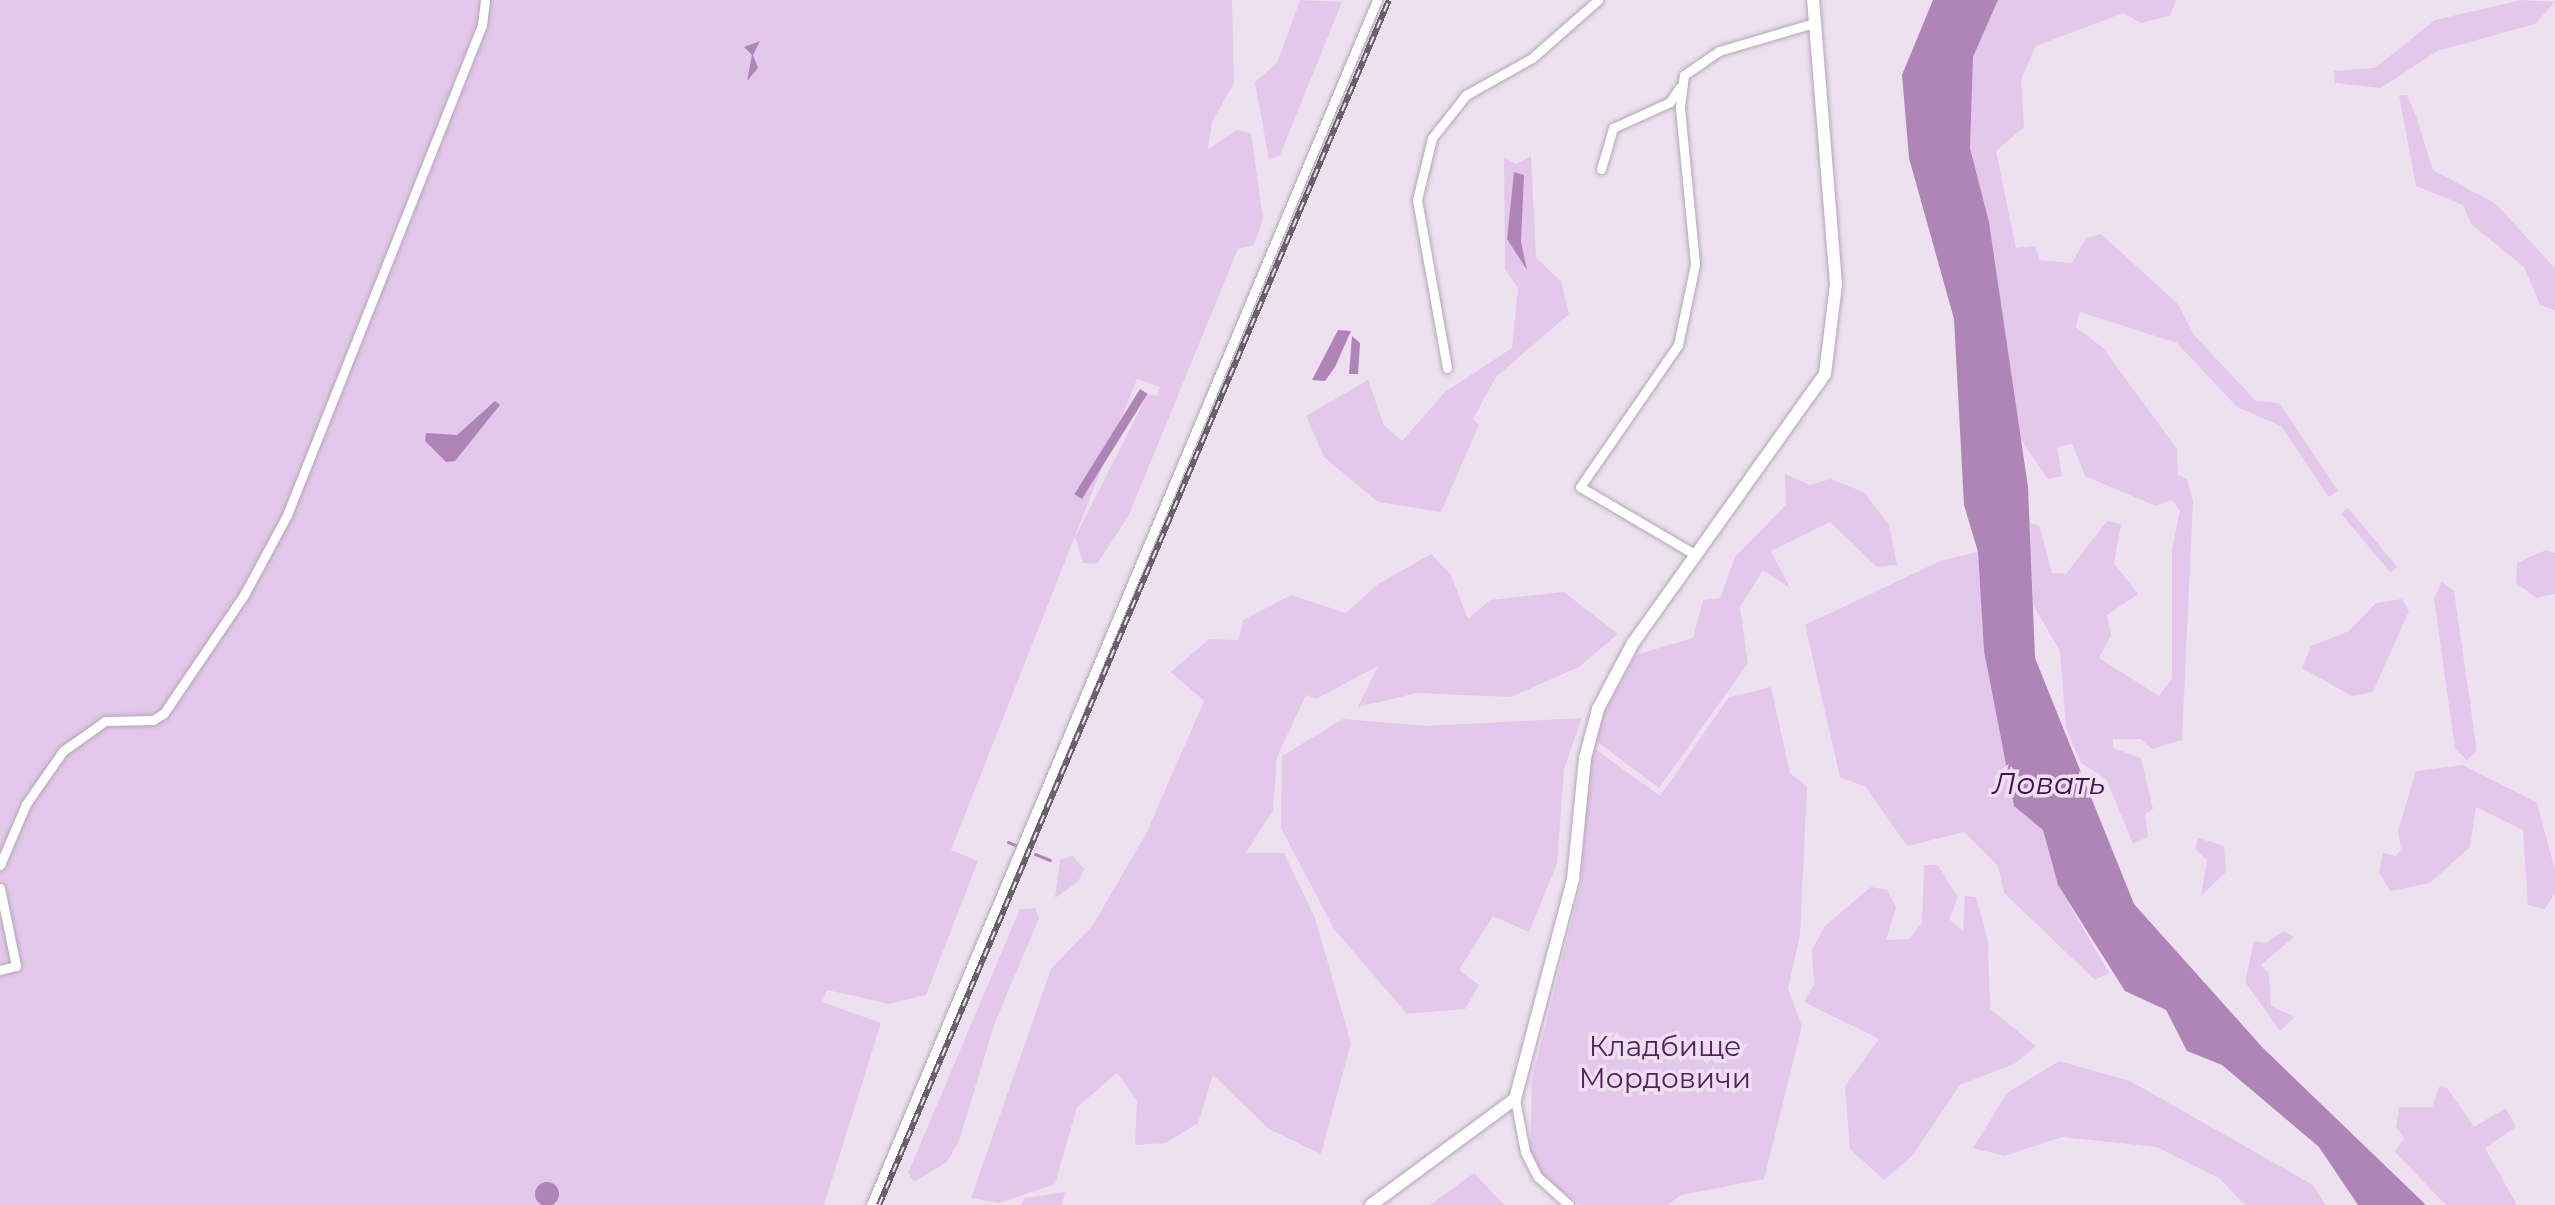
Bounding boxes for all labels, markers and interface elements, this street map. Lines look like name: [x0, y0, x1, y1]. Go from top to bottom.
water label: Ловать: [1993, 766, 2105, 802]
park label: Кладбище Мордовичи: [1579, 1029, 1751, 1095]

